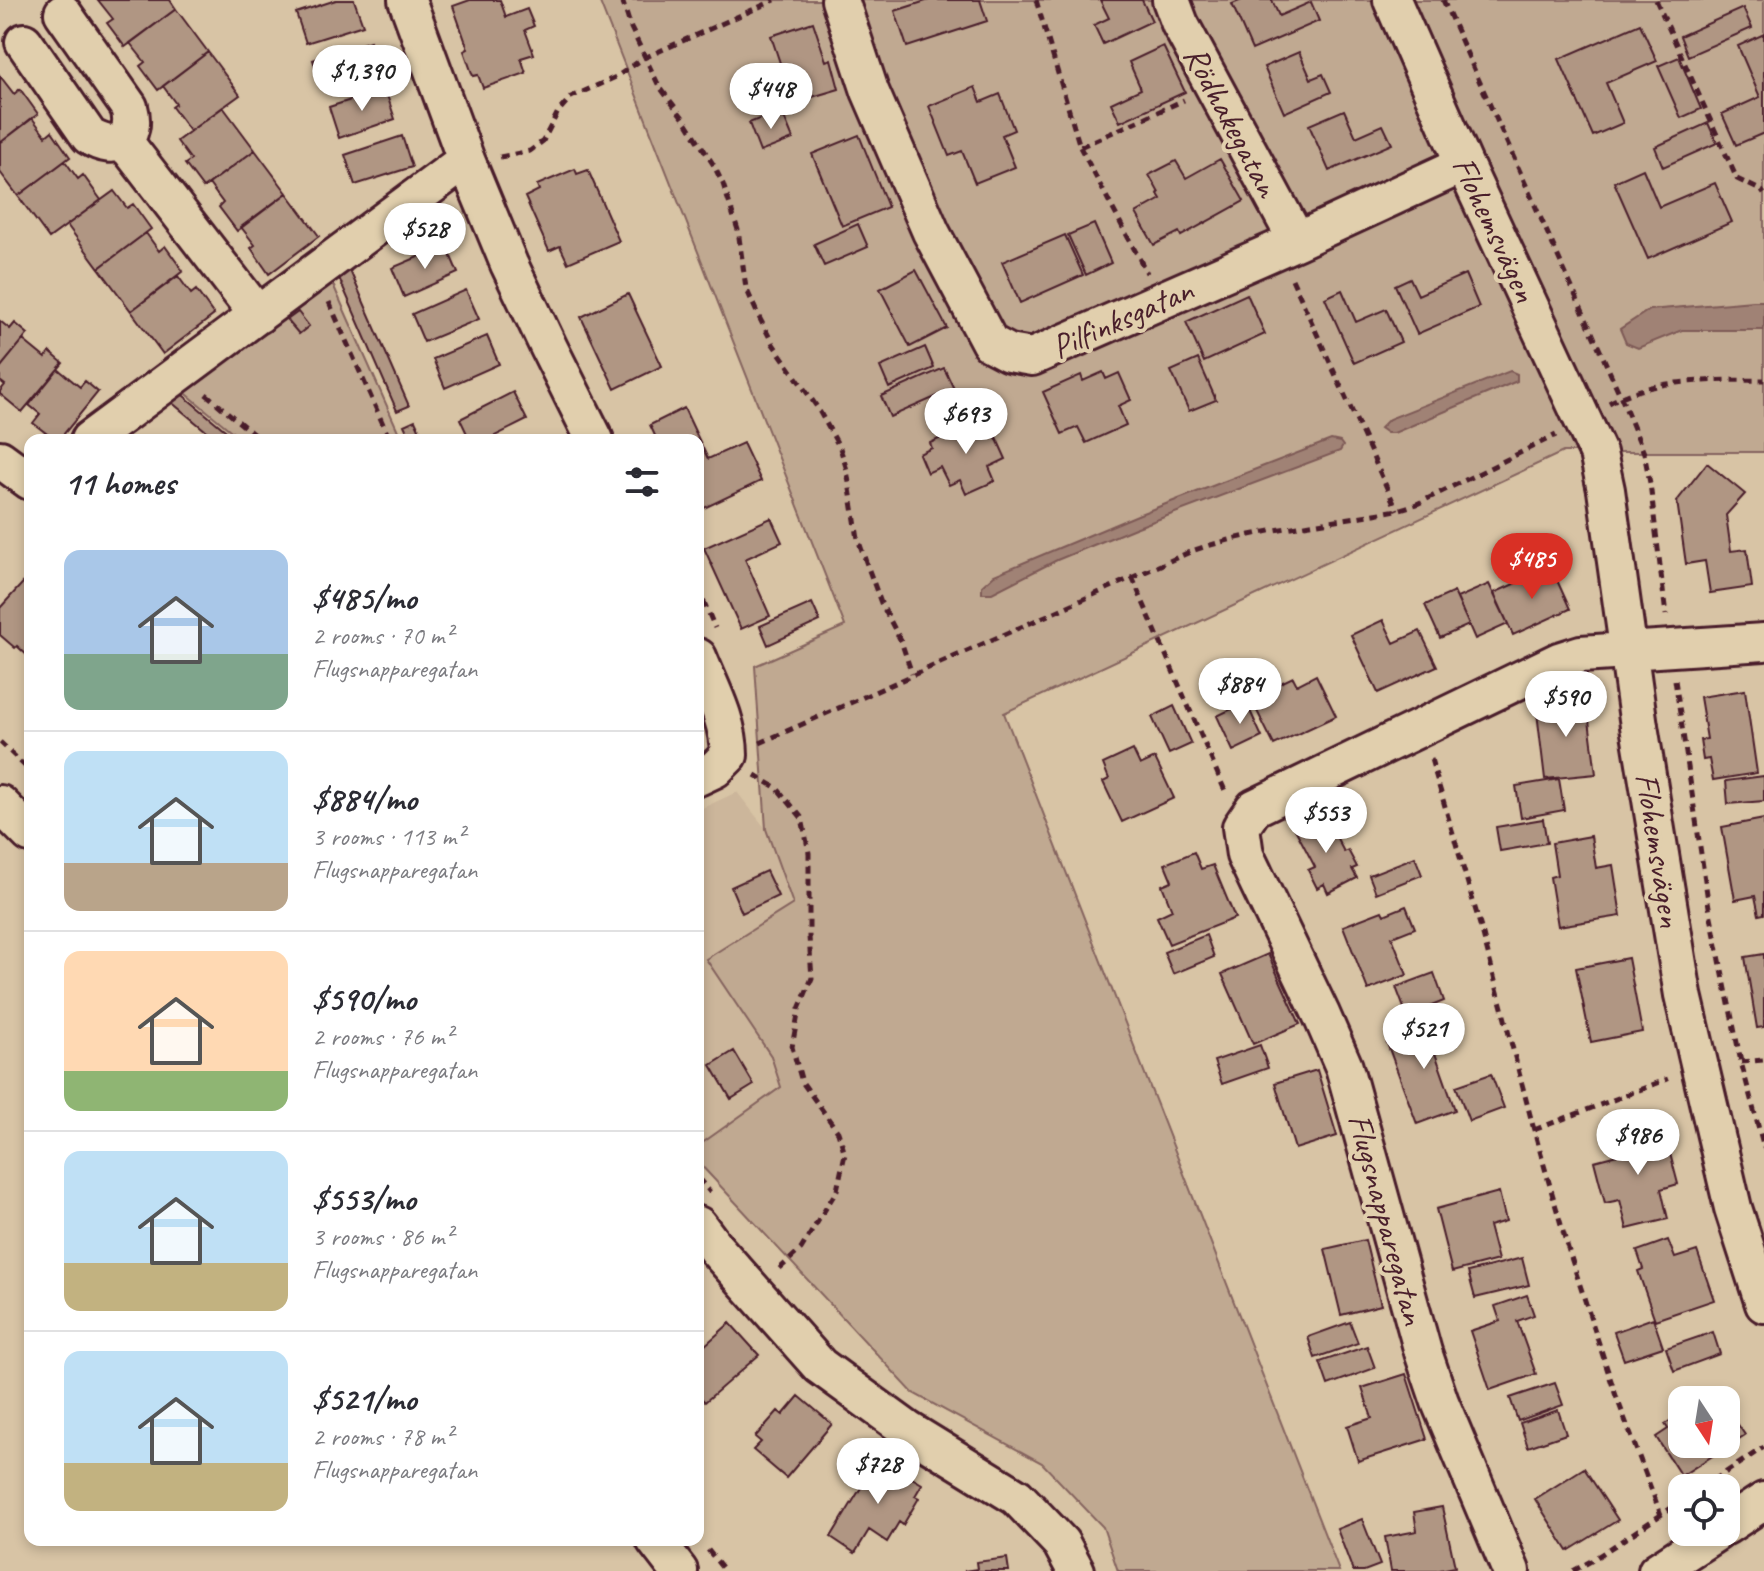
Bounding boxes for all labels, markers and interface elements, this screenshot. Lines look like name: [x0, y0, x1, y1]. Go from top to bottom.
street label: Rödhakegatan: [1174, 38, 1290, 205]
pin: $1,390: [297, 45, 427, 113]
text: $1,390: [330, 54, 394, 87]
pin: $448: [724, 63, 818, 131]
text: $448: [748, 72, 794, 105]
street label: Flohemsvägen: [1443, 149, 1548, 309]
pin: $528: [378, 203, 472, 271]
text: $528: [402, 212, 448, 245]
street label: Pilfinksgatan: [1045, 267, 1201, 368]
pin: $693: [919, 388, 1013, 456]
text: $693: [942, 397, 990, 430]
icon: filters: [620, 460, 664, 504]
text: 11 homes: [64, 461, 175, 504]
pin: $485: [1485, 533, 1579, 601]
text: $485: [1509, 542, 1555, 575]
text: $485/mo: [312, 576, 416, 619]
icon: home: [128, 582, 224, 678]
text: 2 rooms · 70 m²: [312, 619, 453, 652]
text: Flugsnapparegatan: [312, 652, 477, 685]
pin: $884: [1193, 658, 1287, 726]
text: $884: [1217, 667, 1263, 700]
pin: $590: [1519, 671, 1613, 739]
text: $590: [1543, 680, 1589, 713]
street label: Flohemsvägen: [1626, 770, 1693, 931]
text: $884/mo: [312, 777, 417, 820]
icon: home: [128, 783, 224, 879]
pin: $553: [1279, 787, 1373, 855]
text: $553: [1303, 796, 1349, 829]
text: 3 rooms · 113 m²: [312, 820, 464, 853]
text: Flugsnapparegatan: [312, 853, 477, 886]
text: $590/mo: [312, 977, 416, 1020]
icon: home: [128, 983, 224, 1079]
pin: $521: [1377, 1003, 1471, 1071]
text: $521: [1401, 1012, 1447, 1045]
text: 2 rooms · 76 m²: [312, 1020, 453, 1053]
text: Flugsnapparegatan: [312, 1053, 477, 1086]
street label: Flugsnapparegatan: [1338, 1109, 1436, 1331]
pin: $986: [1591, 1109, 1685, 1177]
text: $986: [1614, 1118, 1662, 1151]
text: $553/mo: [312, 1177, 416, 1220]
icon: home: [128, 1183, 224, 1279]
text: 3 rooms · 86 m²: [312, 1220, 453, 1253]
text: Flugsnapparegatan: [312, 1253, 477, 1286]
text: $521/mo: [312, 1377, 416, 1420]
icon: home: [128, 1383, 224, 1479]
north arrow: [1668, 1386, 1740, 1458]
map controls: [1668, 1386, 1740, 1546]
text: 2 rooms · 78 m²: [312, 1420, 453, 1453]
pin: $728: [831, 1438, 925, 1506]
text: $728: [855, 1447, 901, 1480]
text: Flugsnapparegatan: [312, 1453, 477, 1486]
button: locate: [1668, 1474, 1740, 1546]

